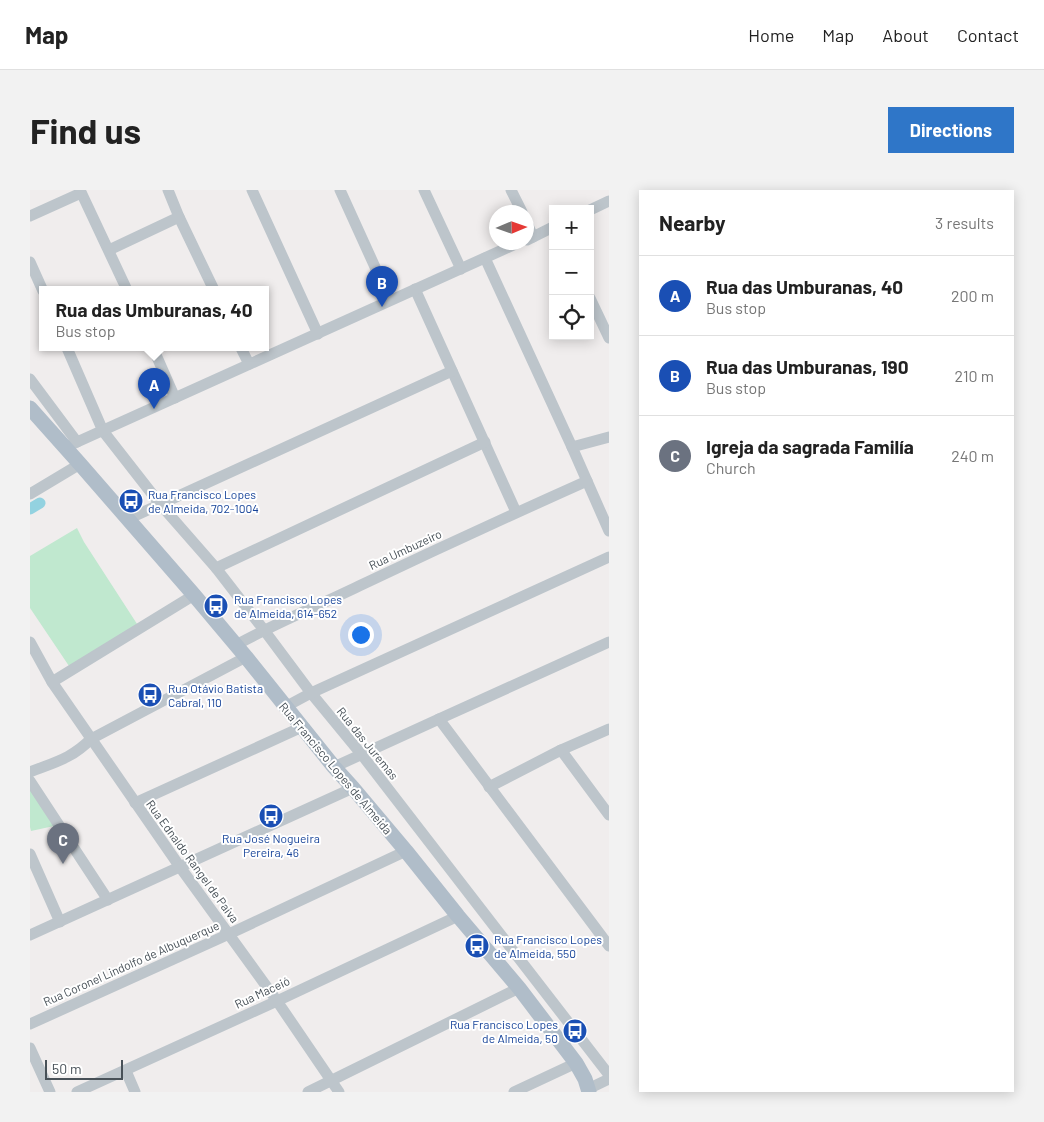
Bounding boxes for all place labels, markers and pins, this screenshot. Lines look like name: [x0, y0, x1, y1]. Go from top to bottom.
pin: B: [366, 266, 398, 307]
pin: A: [138, 368, 170, 409]
place label: Rua Francisco Lopes de Almeida, 702-1004: [148, 487, 259, 515]
bus stop icon: Rua Francisco Lopes de Almeida, 702-1004: [118, 488, 144, 514]
place label: Rua Francisco Lopes de Almeida, 614-652: [234, 592, 342, 620]
bus stop icon: Rua Francisco Lopes de Almeida, 614-652: [203, 593, 229, 619]
place label: Rua Otávio Batista Cabral, 110: [168, 681, 263, 709]
bus stop icon: Rua Otávio Batista Cabral, 110: [137, 682, 163, 708]
bus stop icon: Rua José Nogueira Pereira, 46: [258, 803, 284, 829]
pin: C: [47, 823, 79, 864]
place label: Rua José Nogueira Pereira, 46: [222, 831, 320, 859]
place label: Rua Francisco Lopes de Almeida, 550: [494, 932, 602, 960]
bus stop icon: Rua Francisco Lopes de Almeida, 550: [464, 933, 490, 959]
place label: Rua Francisco Lopes de Almeida, 50: [450, 1017, 558, 1045]
bus stop icon: Rua Francisco Lopes de Almeida, 50: [562, 1018, 588, 1044]

